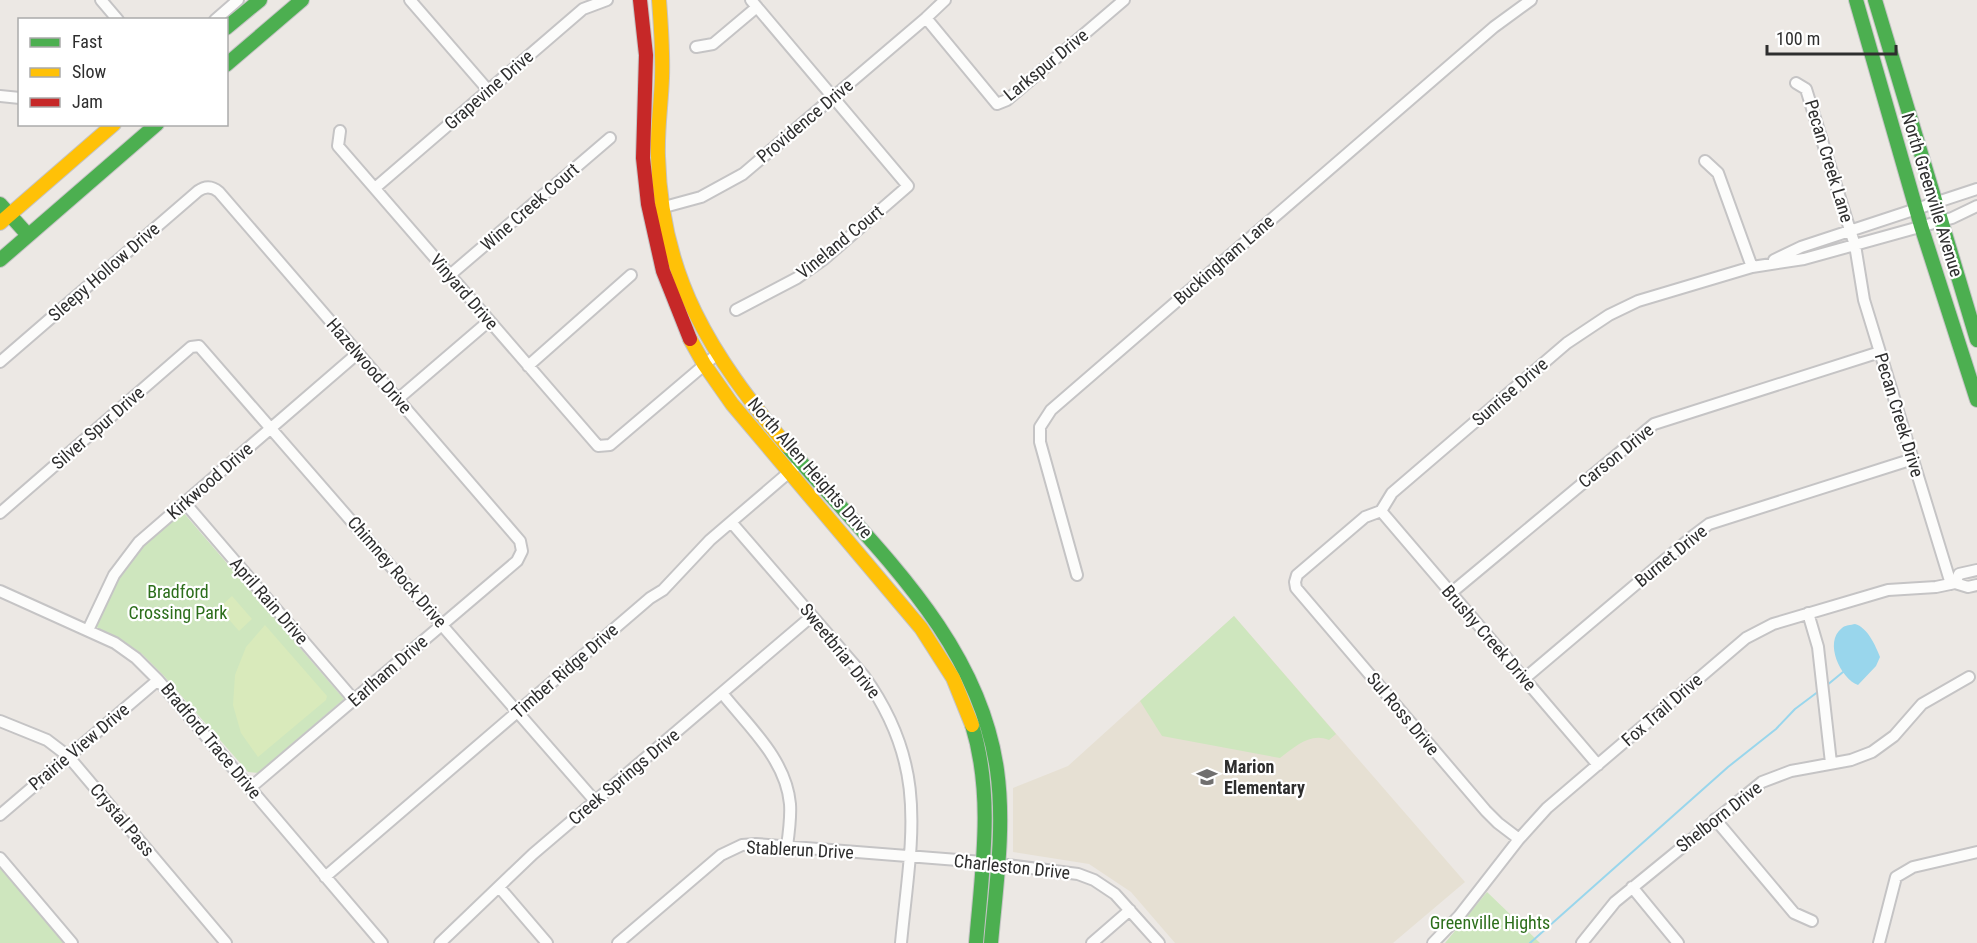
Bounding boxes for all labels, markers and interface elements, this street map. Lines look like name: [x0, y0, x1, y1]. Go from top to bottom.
legend: [18, 18, 228, 126]
scale bar: [1767, 18, 1896, 56]
street label: Larkspur Drive: [999, 24, 1092, 105]
text: 100 m: [1776, 28, 1820, 49]
text: Fast: [72, 31, 103, 52]
street label: Grapevine Drive: [440, 45, 537, 134]
text: Slow: [72, 61, 107, 82]
street label: Providence Drive: [752, 74, 857, 167]
text: Jam: [72, 91, 103, 112]
street label: Pecan Creek Lane: [1801, 97, 1858, 225]
street label: North Greenville Avenue: [1898, 110, 1967, 279]
street label: Wine Creek Court: [476, 158, 583, 255]
street label: Vineland Court: [792, 200, 887, 283]
street label: Buckingham Lane: [1169, 210, 1278, 309]
street label: Sleepy Hollow Drive: [44, 218, 163, 325]
street label: Vinyard Drive: [426, 250, 503, 334]
street label: Hazelwood Drive: [322, 314, 416, 417]
street label: Pecan Creek Drive: [1871, 350, 1928, 479]
street label: Sunrise Drive: [1468, 353, 1552, 430]
street label: Silver Spur Drive: [47, 382, 148, 473]
street label: North Allen Heights Drive: [744, 393, 877, 542]
street label: Carson Drive: [1574, 419, 1657, 492]
street label: Kirkwood Drive: [163, 438, 257, 523]
street label: Chimney Rock Drive: [343, 512, 451, 632]
street label: Burnet Drive: [1630, 520, 1711, 591]
street label: April Rain Drive: [226, 553, 313, 648]
park label: Bradford Crossing Park: [129, 581, 227, 623]
street label: Brushy Creek Drive: [1438, 581, 1541, 695]
street label: Sweetbriar Drive: [796, 599, 885, 702]
street label: Timber Ridge Drive: [507, 619, 622, 722]
street label: Earlham Drive: [344, 631, 432, 711]
street label: Sul Ross Drive: [1363, 668, 1444, 759]
street label: Fox Trail Drive: [1617, 669, 1706, 750]
street label: Bradford Trace Drive: [157, 679, 266, 803]
street label: Prairie View Drive: [24, 699, 133, 795]
street label: Creek Springs Drive: [564, 724, 683, 829]
place label: Marion Elementary: [1224, 756, 1305, 798]
school or university icon: Marion Elementary: [1195, 765, 1219, 789]
street label: Shelborn Drive: [1672, 777, 1766, 857]
street label: Crystal Pass: [86, 779, 159, 860]
street label: Stablerun Drive: [746, 836, 854, 863]
street label: Charleston Drive: [953, 850, 1071, 883]
park label: Greenville Hights: [1430, 912, 1550, 933]

